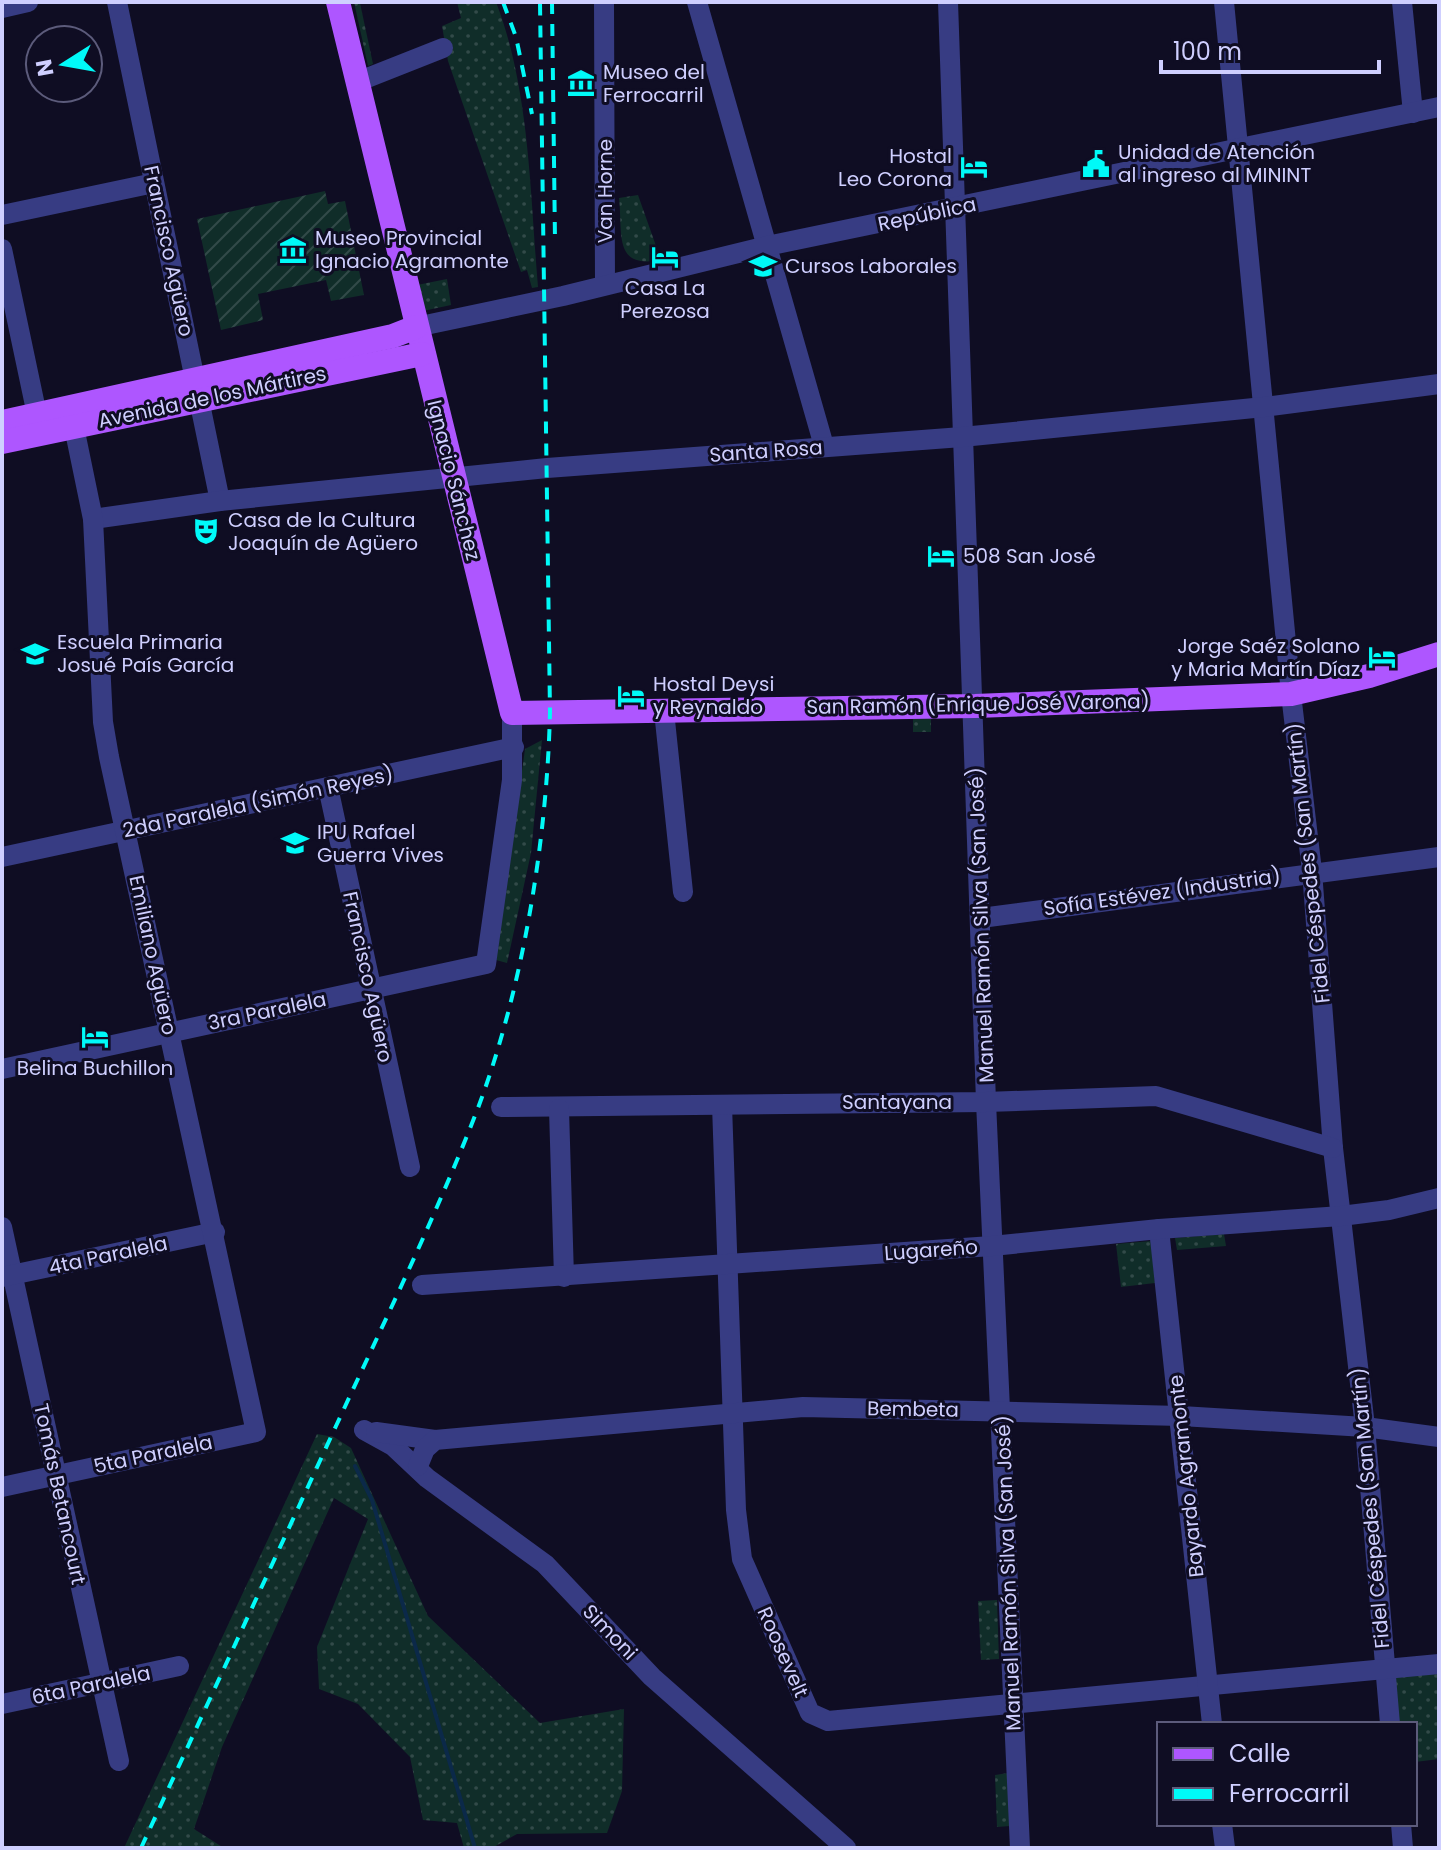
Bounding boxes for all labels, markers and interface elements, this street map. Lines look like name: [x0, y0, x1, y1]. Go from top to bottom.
north arrow: [24, 24, 104, 104]
scale bar: [1161, 24, 1379, 74]
text: 100 m: [1173, 35, 1242, 68]
text: N: [28, 57, 62, 79]
place label: Museo del Ferrocarril: [603, 58, 705, 109]
museum icon: Museo del Ferrocarril: [566, 68, 596, 98]
place label: Unidad de Atención al ingreso al MININT: [1118, 138, 1315, 189]
street label: Van Horne: [591, 139, 619, 243]
place label: Hostal Leo Corona: [838, 142, 952, 193]
public building icon: Unidad de Atención al ingreso al MININT: [1081, 149, 1111, 179]
hotel icon: Hostal Leo Corona: [959, 152, 989, 182]
street label: Francisco Agüero: [137, 163, 201, 339]
street label: República: [875, 190, 979, 238]
place label: Museo Provincial Ignacio Agramonte: [315, 224, 509, 275]
museum icon: Museo Provincial Ignacio Agramonte: [278, 235, 308, 265]
hotel icon: Casa La Perezosa: [650, 242, 680, 272]
school or university icon: Cursos Laborales: [748, 251, 778, 281]
place label: Cursos Laborales: [785, 252, 957, 280]
place label: Casa La Perezosa: [620, 274, 710, 325]
street label: Avenida de los Mártires: [95, 359, 329, 435]
street label: Ignacio Sánchez: [421, 397, 487, 563]
street label: Santa Rosa: [709, 433, 823, 469]
place label: Casa de la Cultura Joaquín de Agüero: [228, 506, 418, 557]
theatre icon: Casa de la Cultura Joaquín de Agüero: [191, 516, 221, 546]
hotel icon: 508 San José: [926, 541, 956, 571]
place label: 508 San José: [963, 542, 1096, 570]
place label: Escuela Primaria Josué País García: [57, 628, 234, 679]
place label: Jorge Saéz Solano y Maria Martín Díaz: [1171, 632, 1360, 683]
school or university icon: Escuela Primaria Josué País García: [20, 639, 50, 669]
hotel icon: Jorge Saéz Solano y Maria Martín Díaz: [1367, 642, 1397, 672]
place label: Hostal Deysi y Reynaldo: [653, 670, 774, 721]
hotel icon: Hostal Deysi y Reynaldo: [616, 681, 646, 711]
street label: San Ramón (Enrique José Varona): [806, 687, 1150, 721]
street label: Fidel Céspedes (San Martín): [1279, 721, 1337, 1005]
street label: 2da Paralela (Simón Reyes): [120, 760, 396, 844]
street label: Manuel Ramón Silva (San José): [961, 767, 1001, 1083]
place label: IPU Rafael Guerra Vives: [317, 818, 444, 869]
school or university icon: IPU Rafael Guerra Vives: [280, 828, 310, 858]
street label: Sofía Estévez (Industria): [1042, 861, 1282, 923]
street label: Emiliano Agüero: [122, 873, 184, 1037]
street label: Francisco Agüero: [336, 889, 400, 1065]
street label: 3ra Paralela: [205, 985, 329, 1037]
hotel icon: Belina Buchillon: [80, 1022, 110, 1052]
place label: Belina Buchillon: [17, 1054, 173, 1082]
street label: Santayana: [842, 1088, 952, 1116]
street label: 4ta Paralela: [46, 1229, 170, 1281]
street label: Lugareño: [883, 1233, 979, 1267]
street label: Fidel Céspedes (San Martín): [1344, 1366, 1396, 1650]
street label: Bayardo Agramonte: [1161, 1373, 1211, 1579]
street label: Bembeta: [867, 1394, 959, 1424]
street label: Tomás Betancourt: [27, 1401, 93, 1587]
street label: Manuel Ramón Silva (San José): [988, 1415, 1028, 1731]
street label: 5ta Paralela: [91, 1428, 215, 1480]
street label: Simoni: [576, 1598, 644, 1666]
street label: Roosevelt: [751, 1602, 815, 1702]
street label: 6ta Paralela: [29, 1659, 153, 1711]
legend: [1157, 1722, 1417, 1826]
text: Calle: [1229, 1737, 1290, 1770]
text: Ferrocarril: [1229, 1777, 1350, 1810]

